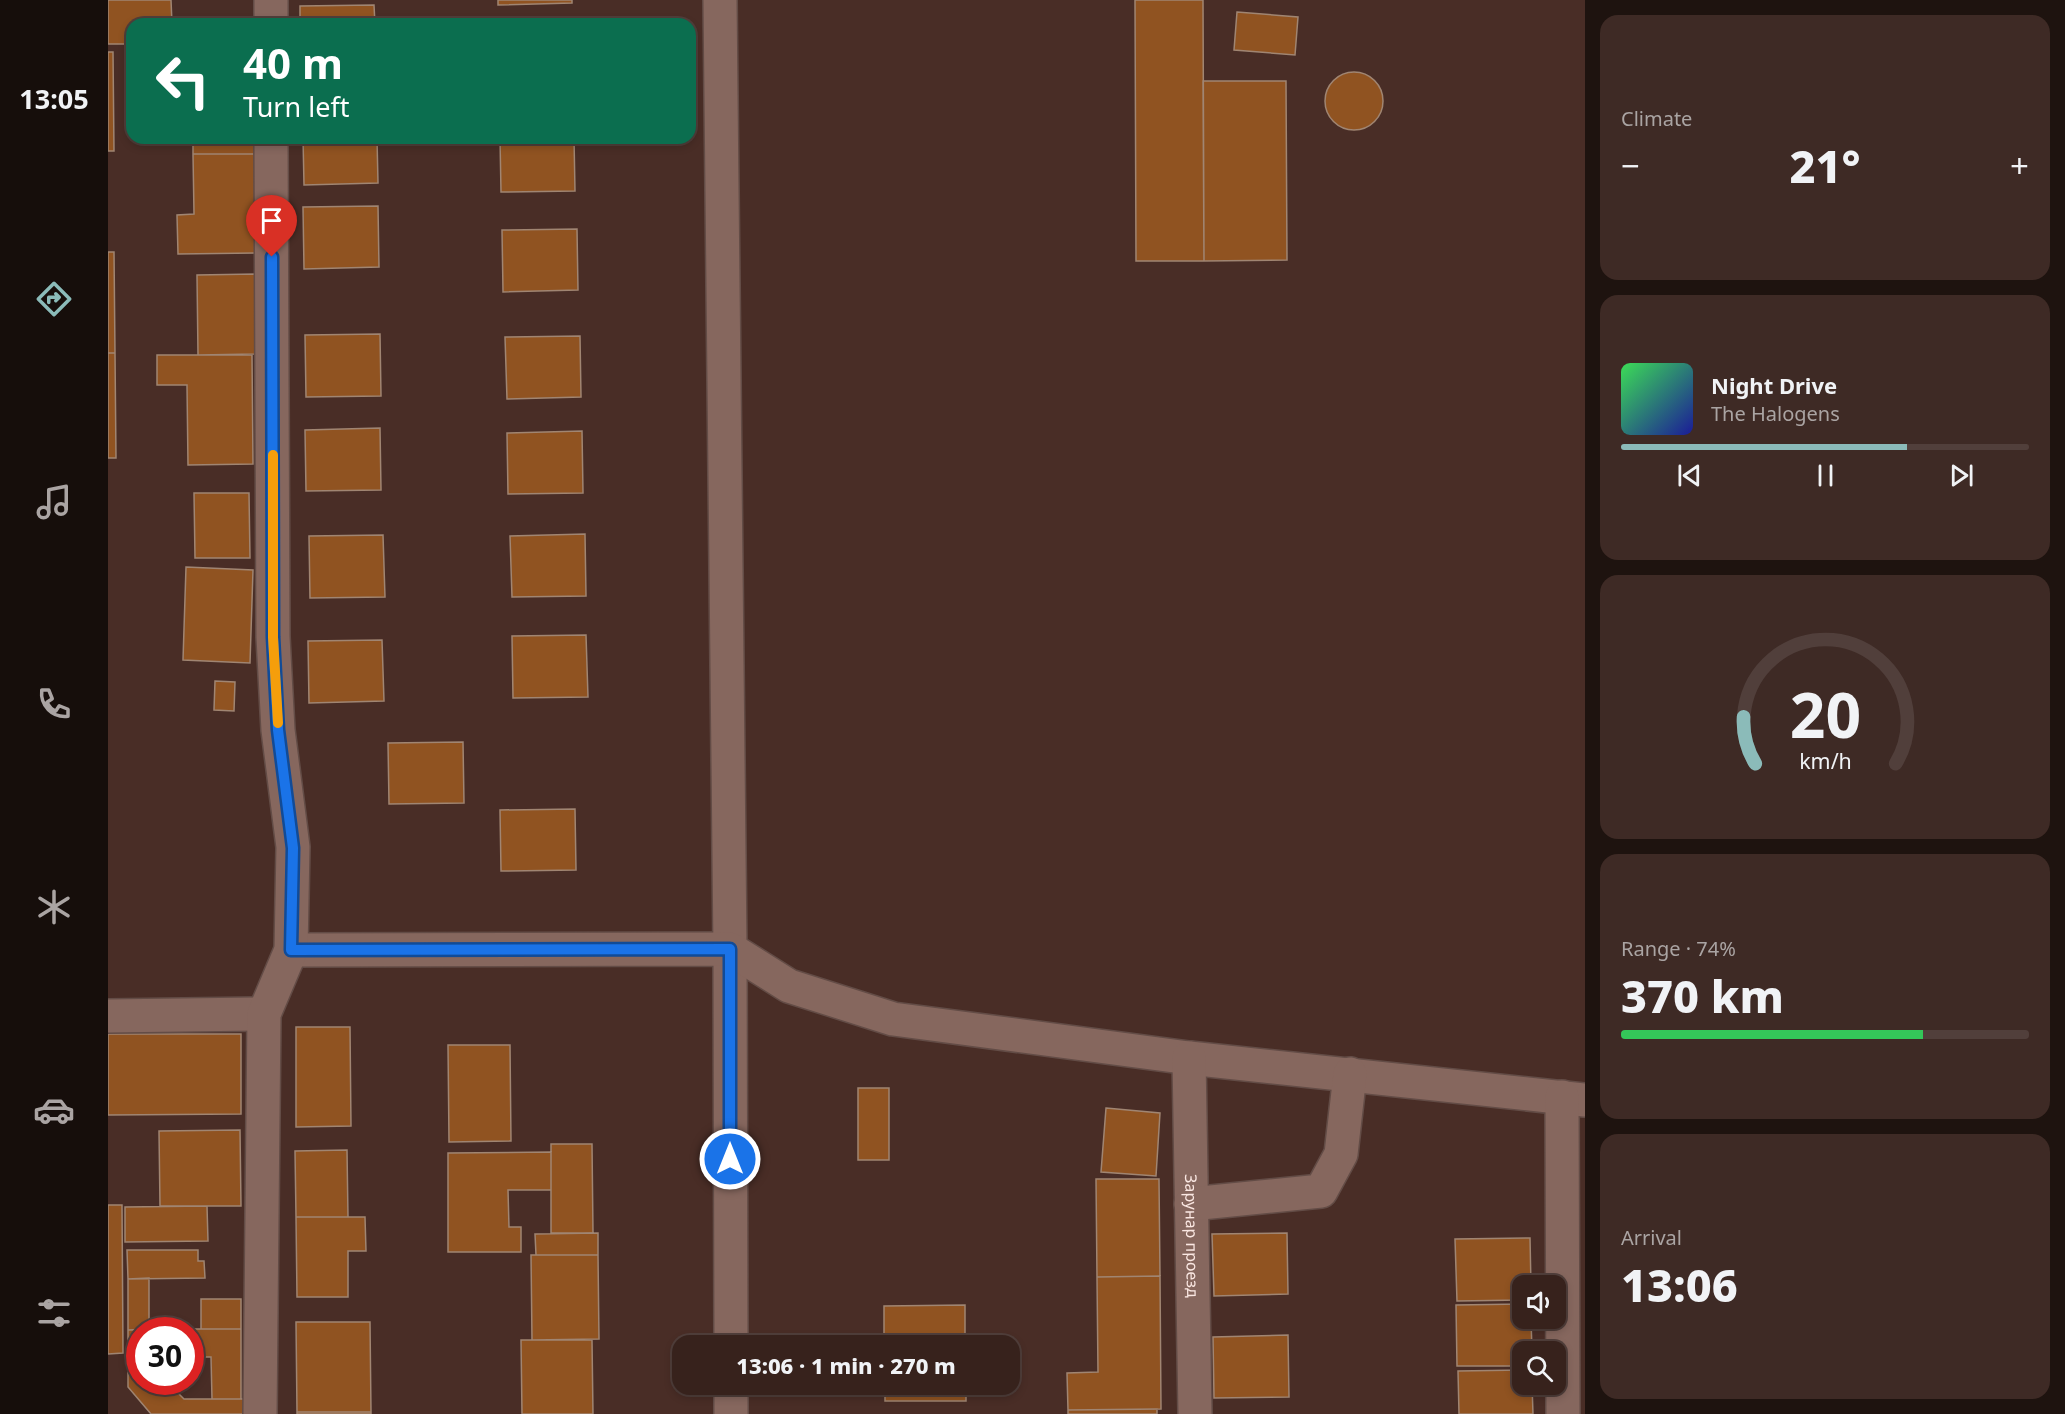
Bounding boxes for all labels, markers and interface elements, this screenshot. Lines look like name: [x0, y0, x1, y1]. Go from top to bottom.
text: 40 m: [243, 34, 343, 91]
icon: left: [144, 42, 222, 120]
text: 13:05: [19, 80, 89, 117]
text: Turn left: [243, 88, 349, 125]
text: Climate: [1621, 105, 1692, 132]
text: 21°: [1789, 135, 1861, 196]
text: −: [1621, 143, 1640, 188]
text: +: [2010, 143, 2029, 188]
pin: [246, 195, 297, 257]
icon: arrive: [255, 204, 288, 237]
icon: directions: [33, 278, 75, 320]
text: Night Drive: [1711, 370, 1837, 400]
text: The Halogens: [1711, 400, 1840, 427]
icon: previous: [1673, 459, 1706, 492]
icon: pause: [1809, 459, 1842, 492]
icon: next: [1945, 459, 1978, 492]
icon: music: [33, 481, 75, 523]
text: 20: [1789, 671, 1861, 756]
icon: phone: [33, 683, 75, 725]
text: km/h: [1799, 746, 1851, 775]
icon: climate: [33, 886, 75, 928]
text: Range · 74%: [1621, 935, 1736, 962]
text: 370 km: [1621, 965, 1784, 1026]
icon: car: [33, 1089, 75, 1131]
position arrow: [698, 1127, 762, 1191]
street label: Зарунар проезд: [1180, 1174, 1204, 1298]
text: Arrival: [1621, 1224, 1682, 1251]
text: 13:06: [1621, 1254, 1738, 1315]
map controls: [1512, 1275, 1566, 1395]
button: sound: [1512, 1275, 1566, 1329]
icon: filters: [33, 1292, 75, 1334]
speed limit sign: 30: [126, 1317, 204, 1395]
button: search: [1512, 1341, 1566, 1395]
text: 13:06 · 1 min · 270 m: [736, 1350, 956, 1380]

